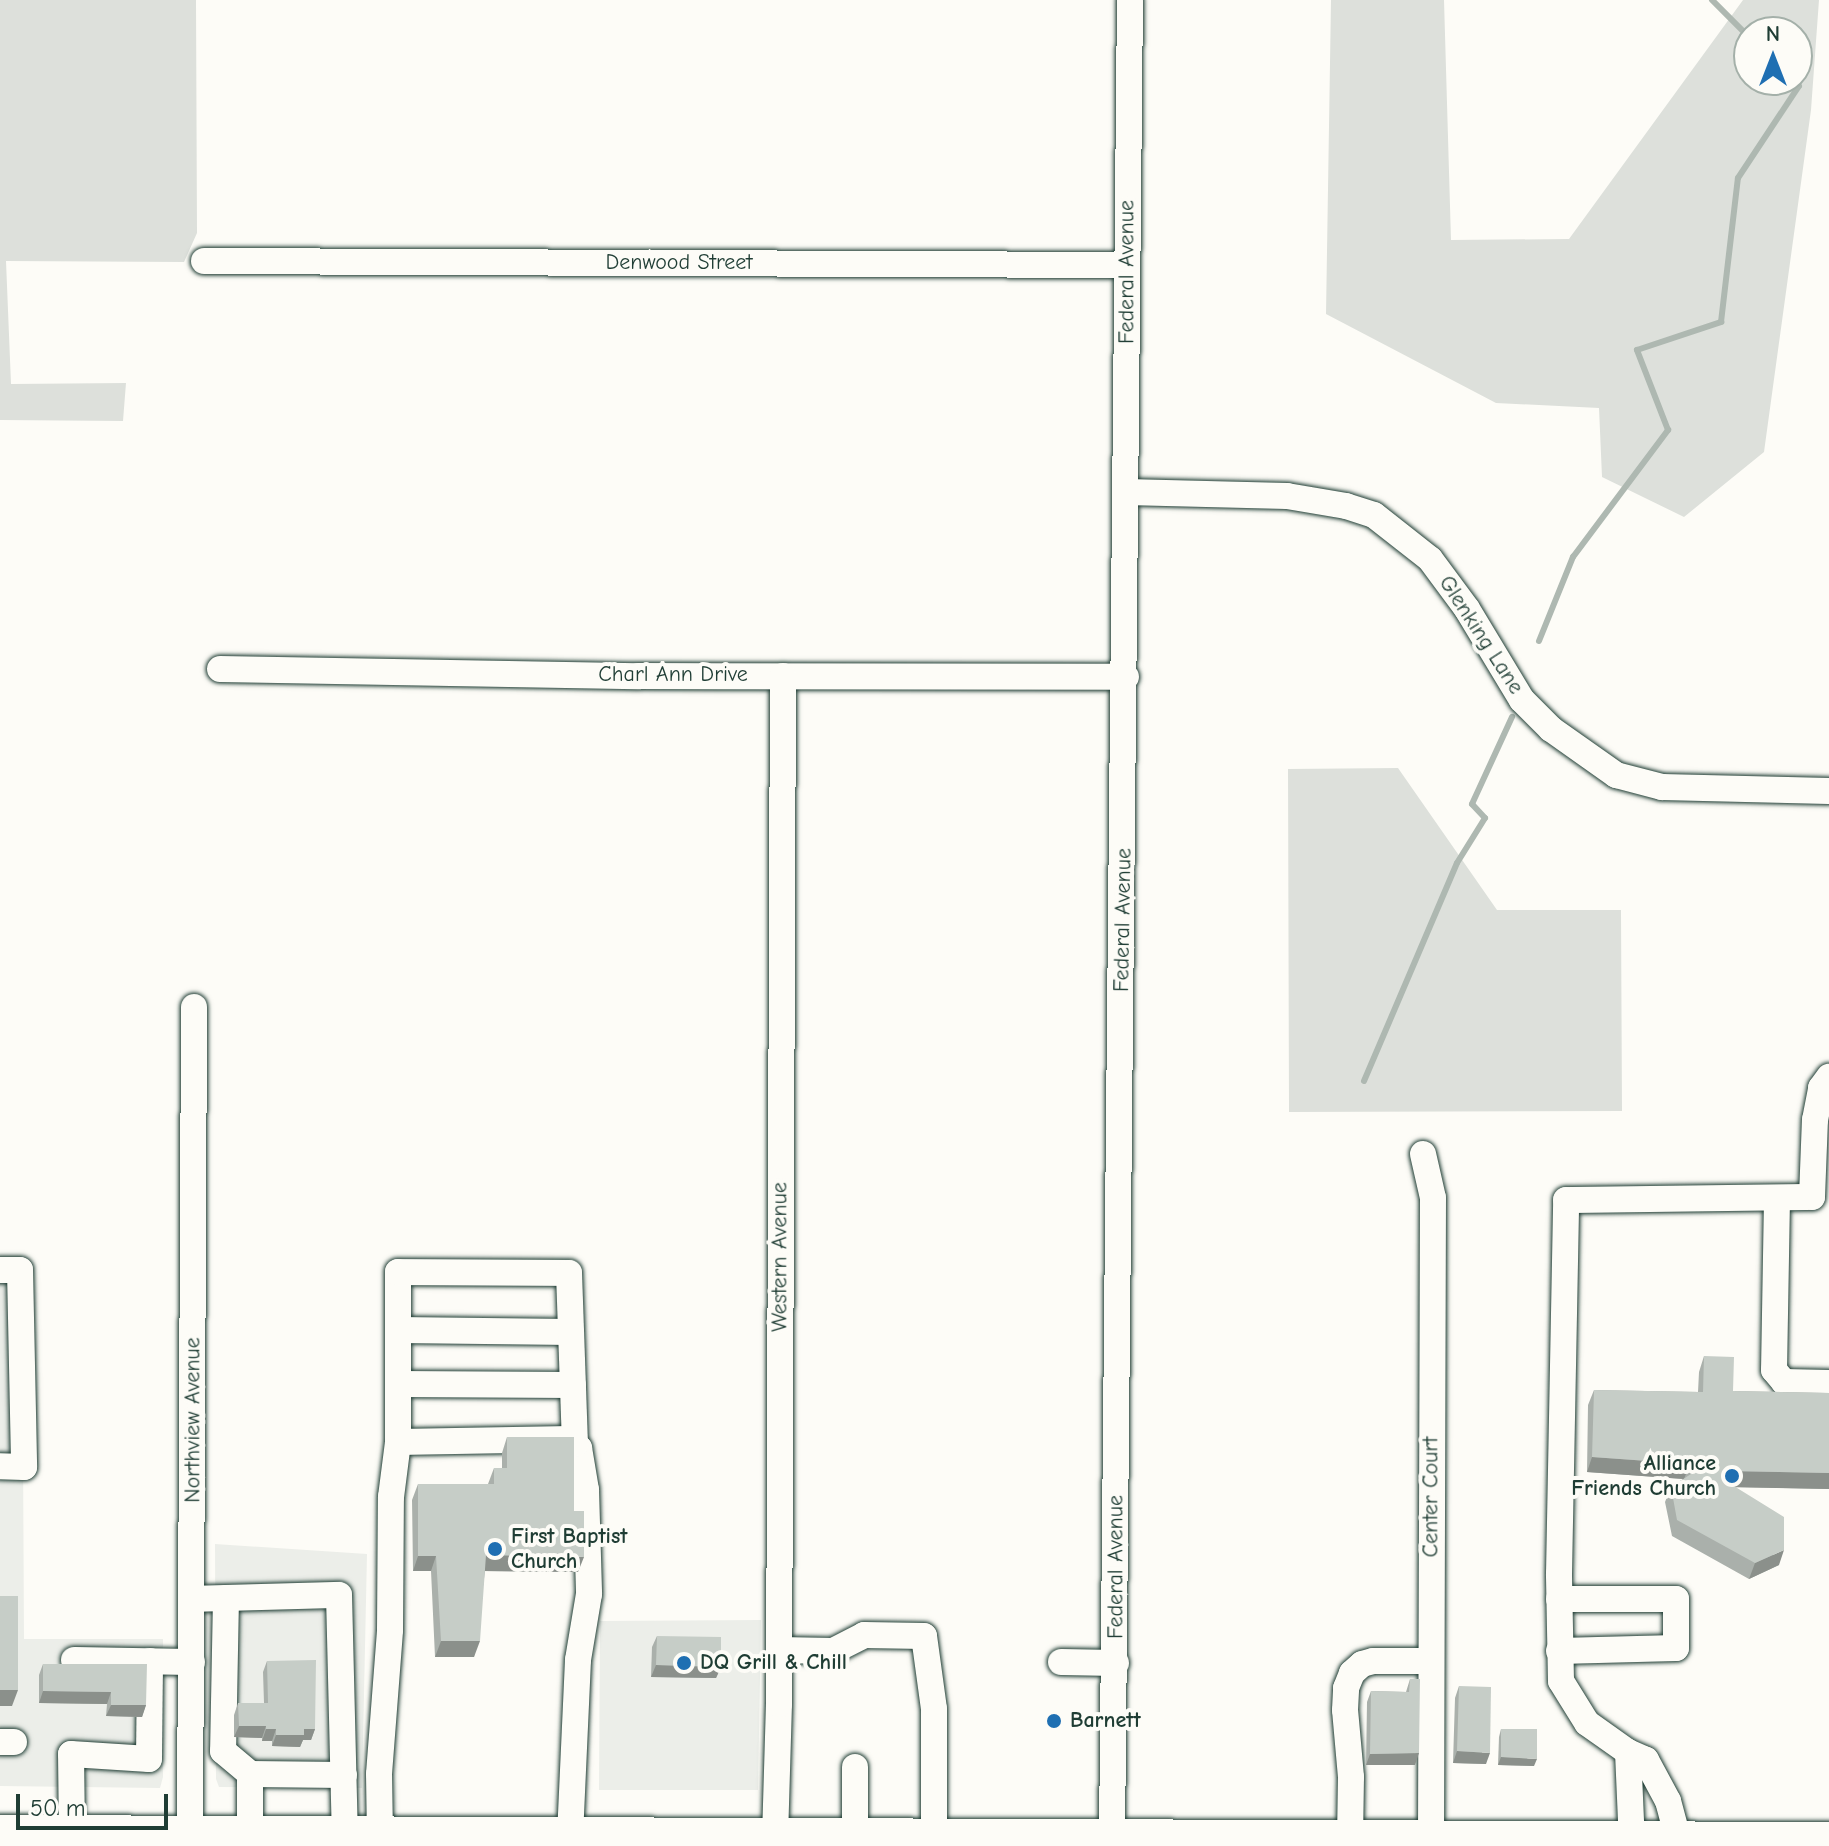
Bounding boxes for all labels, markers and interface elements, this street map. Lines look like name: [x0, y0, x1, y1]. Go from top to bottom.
north arrow: [1733, 16, 1813, 96]
text: N: [1766, 21, 1780, 47]
street label: Federal Avenue: [1114, 200, 1140, 344]
street label: Denwood Street: [605, 250, 753, 276]
street label: Glenking Lane: [1433, 571, 1529, 699]
street label: Charl Ann Drive: [598, 662, 748, 688]
street label: Federal Avenue: [1109, 848, 1137, 992]
street label: Western Avenue: [767, 1182, 793, 1332]
street label: Northview Avenue: [180, 1337, 206, 1503]
street label: Center Court: [1418, 1437, 1444, 1557]
place label: Alliance Friends Church: [1571, 1450, 1716, 1502]
marker: Alliance Friends Church: [1723, 1467, 1741, 1485]
street label: Federal Avenue: [1103, 1495, 1129, 1639]
place label: First Baptist Church: [511, 1523, 628, 1574]
marker: First Baptist Church: [486, 1540, 504, 1558]
place label: DQ Grill & Chill: [700, 1650, 847, 1676]
marker: DQ Grill & Chill: [675, 1654, 693, 1672]
place label: Barnett: [1070, 1708, 1141, 1734]
marker: Barnett: [1045, 1712, 1063, 1730]
scale bar: [20, 1778, 172, 1828]
text: 50 m: [30, 1794, 86, 1822]

